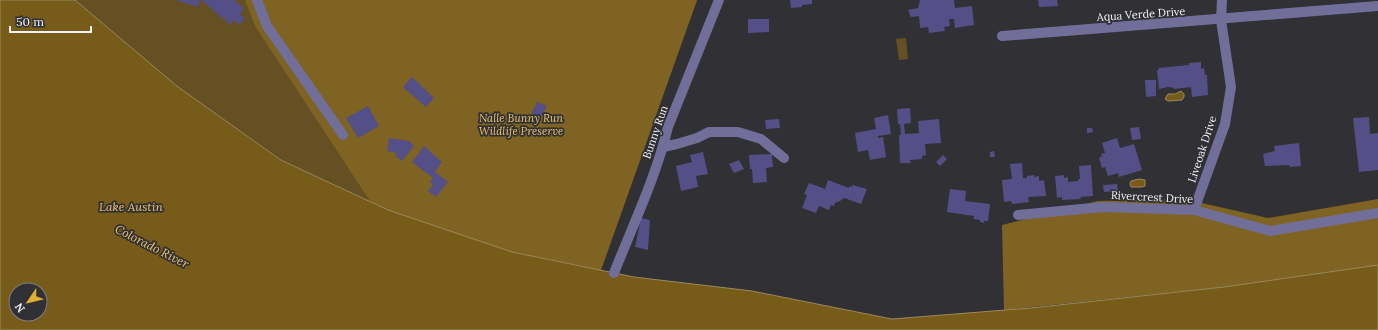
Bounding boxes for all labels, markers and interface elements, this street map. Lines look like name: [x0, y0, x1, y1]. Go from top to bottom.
street label: Aqua Verde Drive: [1095, 4, 1186, 24]
scale bar: [10, 8, 91, 34]
text: 50 m: [16, 14, 44, 29]
street label: Bunny Run: [639, 103, 671, 161]
park label: Nalle Bunny Run Wildlife Preserve: [479, 111, 563, 138]
street label: Liveoak Drive: [1185, 114, 1219, 184]
street label: Rivercrest Drive: [1110, 188, 1194, 206]
water label: Lake Austin: [99, 199, 164, 214]
water label: Colorado River: [113, 221, 192, 271]
north arrow: [8, 282, 48, 322]
text: N: [11, 300, 28, 315]

